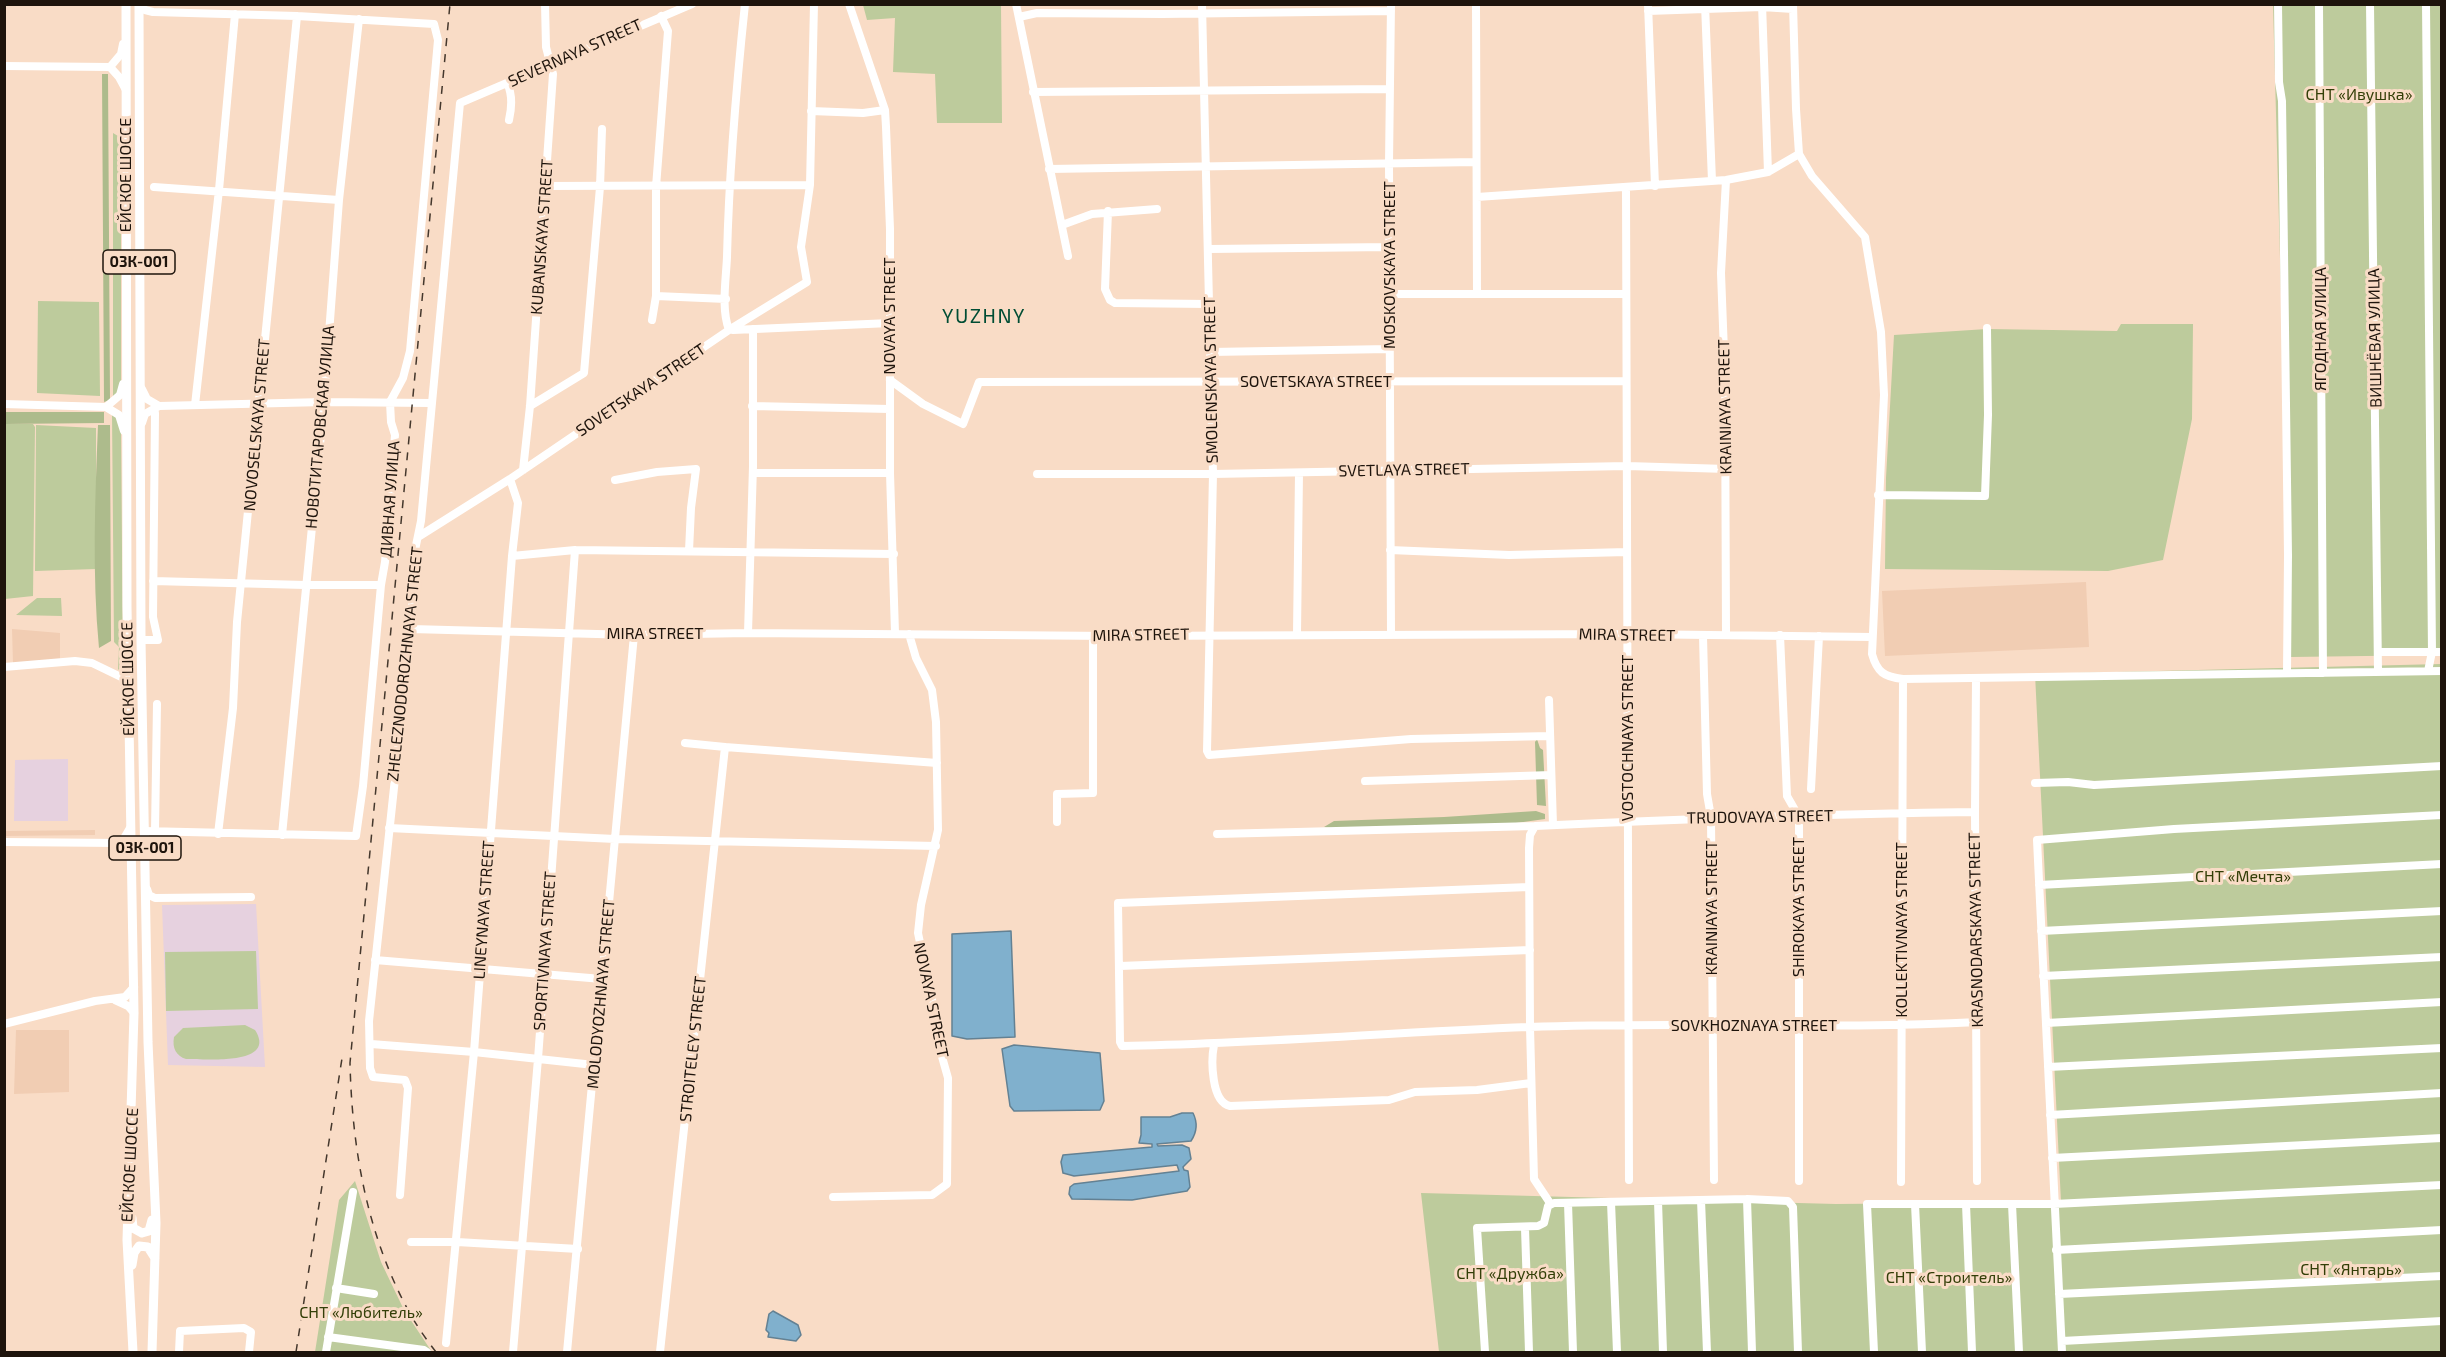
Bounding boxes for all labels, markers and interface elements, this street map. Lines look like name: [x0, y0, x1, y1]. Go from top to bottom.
street label: SEVERNAYA STREET: [505, 15, 645, 91]
park label: СНТ «Ивушка»: [2306, 85, 2412, 105]
street label: ЕЙСКОЕ ШОССЕ: [116, 118, 136, 232]
street label: KUBANSKAYA STREET: [527, 159, 557, 315]
street label: MOSKOVSKAYA STREET: [1380, 181, 1400, 349]
road number: 03К-001: [103, 250, 175, 274]
street label: NOVAYA STREET: [880, 257, 900, 375]
street label: ЯГОДНАЯ УЛИЦА: [2311, 267, 2331, 391]
street label: ВИШНЁВАЯ УЛИЦА: [2364, 268, 2386, 408]
street label: SMOLENSKAYA STREET: [1200, 296, 1222, 464]
district label: YUZHNY: [942, 304, 1026, 328]
street label: НОВОТИТАРОВСКАЯ УЛИЦА: [302, 324, 338, 530]
street label: NOVOSELSKAYA STREET: [240, 338, 274, 512]
street label: SOVETSKAYA STREET: [573, 339, 709, 441]
street label: KRAINIAYA STREET: [1714, 339, 1736, 475]
street label: SOVETSKAYA STREET: [1240, 372, 1392, 392]
street label: ДИВНАЯ УЛИЦА: [376, 440, 404, 558]
street label: SVETLAYA STREET: [1338, 459, 1470, 481]
street label: ZHELEZNODOROZHNAYA STREET: [383, 546, 427, 782]
street label: ЕЙСКОЕ ШОССЕ: [117, 622, 139, 736]
street label: MIRA STREET: [606, 624, 704, 644]
street label: MIRA STREET: [1092, 625, 1190, 645]
street label: MIRA STREET: [1578, 625, 1676, 645]
street label: VOSTOCHNAYA STREET: [1618, 655, 1638, 821]
street label: TRUDOVAYA STREET: [1687, 806, 1833, 828]
street label: KRASNODARSKAYA STREET: [1965, 832, 1987, 1028]
road number: 03К-001: [109, 836, 181, 860]
street label: SHIROKAYA STREET: [1789, 837, 1809, 977]
street label: LINEYNAYA STREET: [470, 840, 498, 980]
street label: KRAINIAYA STREET: [1702, 840, 1722, 976]
street label: KOLLEKTIVNAYA STREET: [1892, 842, 1912, 1018]
park label: СНТ «Мечта»: [2195, 867, 2291, 887]
street label: SPORTIVNAYA STREET: [530, 871, 560, 1031]
street label: MOLODYOZHNAYA STREET: [583, 898, 619, 1090]
street label: NOVAYA STREET: [909, 941, 953, 1059]
street label: STROITELEY STREET: [676, 975, 710, 1123]
street label: SOVKHOZNAYA STREET: [1671, 1016, 1837, 1036]
street label: ЕЙСКОЕ ШОССЕ: [117, 1107, 143, 1223]
park label: СНТ «Янтарь»: [2300, 1260, 2402, 1280]
park label: СНТ «Дружба»: [1456, 1264, 1564, 1284]
park label: СНТ «Строитель»: [1886, 1268, 2012, 1288]
park label: СНТ «Любитель»: [299, 1303, 423, 1323]

